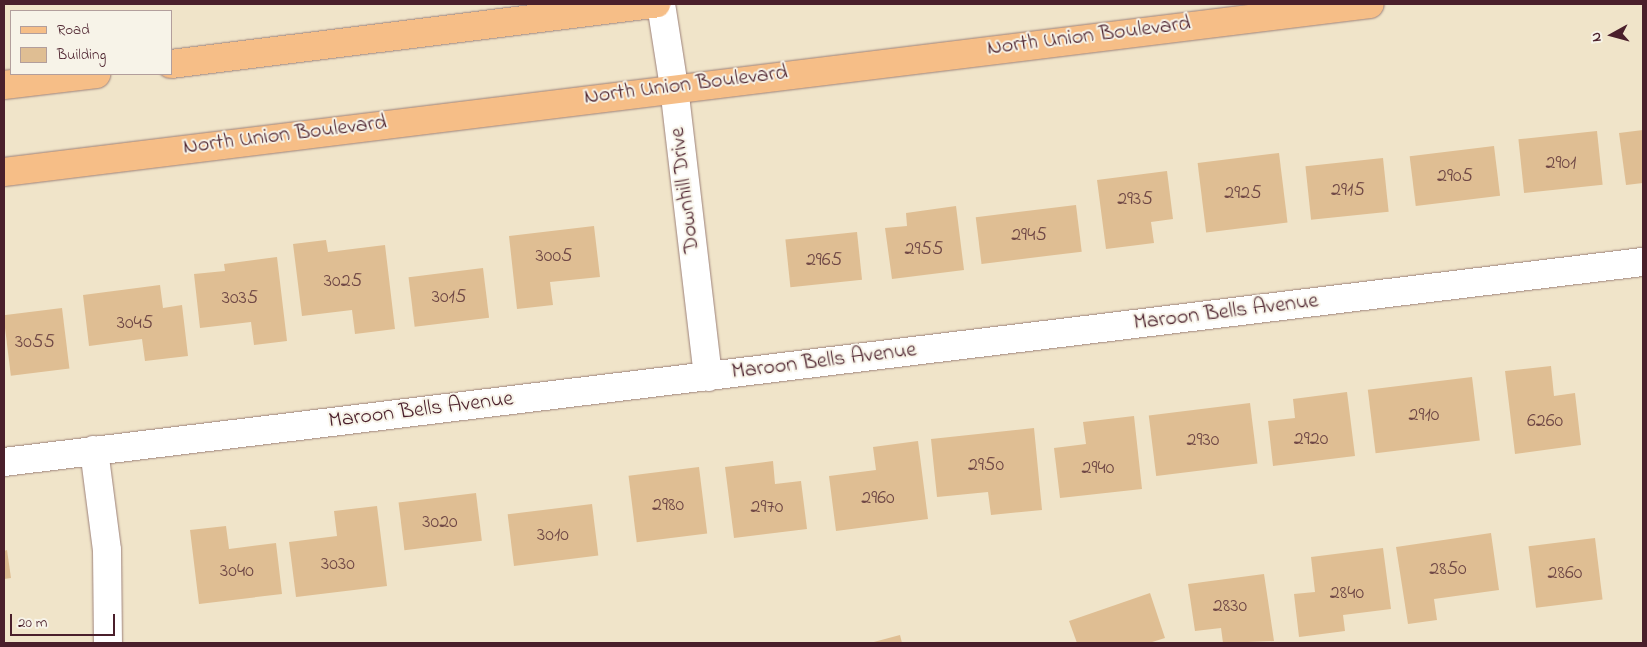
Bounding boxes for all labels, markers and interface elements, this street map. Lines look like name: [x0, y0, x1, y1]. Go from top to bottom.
legend: [10, 10, 172, 75]
north arrow: [1587, 10, 1637, 60]
street label: North Union Boulevard: [986, 11, 1192, 63]
text: Road: [57, 19, 90, 41]
text: N: [1586, 31, 1608, 43]
text: Building: [57, 44, 106, 66]
street label: North Union Boulevard: [583, 60, 789, 112]
street label: North Union Boulevard: [182, 110, 388, 162]
street label: Downhill Drive: [665, 126, 707, 254]
house number: 2901: [1546, 151, 1576, 175]
house number: 2905: [1437, 164, 1473, 188]
house number: 2915: [1331, 178, 1365, 202]
house number: 2925: [1224, 181, 1262, 205]
house number: 2935: [1117, 187, 1153, 211]
house number: 2945: [1011, 223, 1047, 247]
house number: 2955: [905, 237, 943, 261]
house number: 3005: [536, 244, 572, 268]
house number: 2965: [806, 248, 842, 272]
house number: 3025: [324, 269, 362, 293]
house number: 3015: [432, 285, 466, 309]
house number: 3035: [222, 286, 258, 310]
street label: Maroon Bells Avenue: [1132, 289, 1320, 337]
house number: 3045: [117, 311, 153, 335]
house number: 3055: [15, 330, 55, 354]
street label: Maroon Bells Avenue: [730, 338, 918, 386]
street label: Maroon Bells Avenue: [327, 387, 515, 435]
house number: 2910: [1409, 403, 1439, 427]
house number: 6260: [1527, 409, 1563, 433]
house number: 2920: [1294, 427, 1328, 451]
house number: 2930: [1187, 428, 1219, 452]
house number: 2950: [968, 453, 1004, 477]
house number: 2940: [1082, 456, 1114, 480]
house number: 2960: [861, 486, 895, 510]
house number: 2980: [652, 493, 684, 517]
house number: 2970: [751, 495, 783, 519]
house number: 3020: [422, 510, 458, 534]
house number: 3010: [537, 523, 569, 547]
house number: 3030: [321, 552, 355, 576]
house number: 2850: [1429, 557, 1467, 581]
house number: 3040: [220, 559, 254, 583]
house number: 2860: [1548, 561, 1582, 585]
house number: 2840: [1330, 581, 1364, 605]
house number: 2830: [1213, 594, 1247, 618]
scale bar: [12, 604, 118, 636]
text: 20 m: [18, 612, 47, 634]

